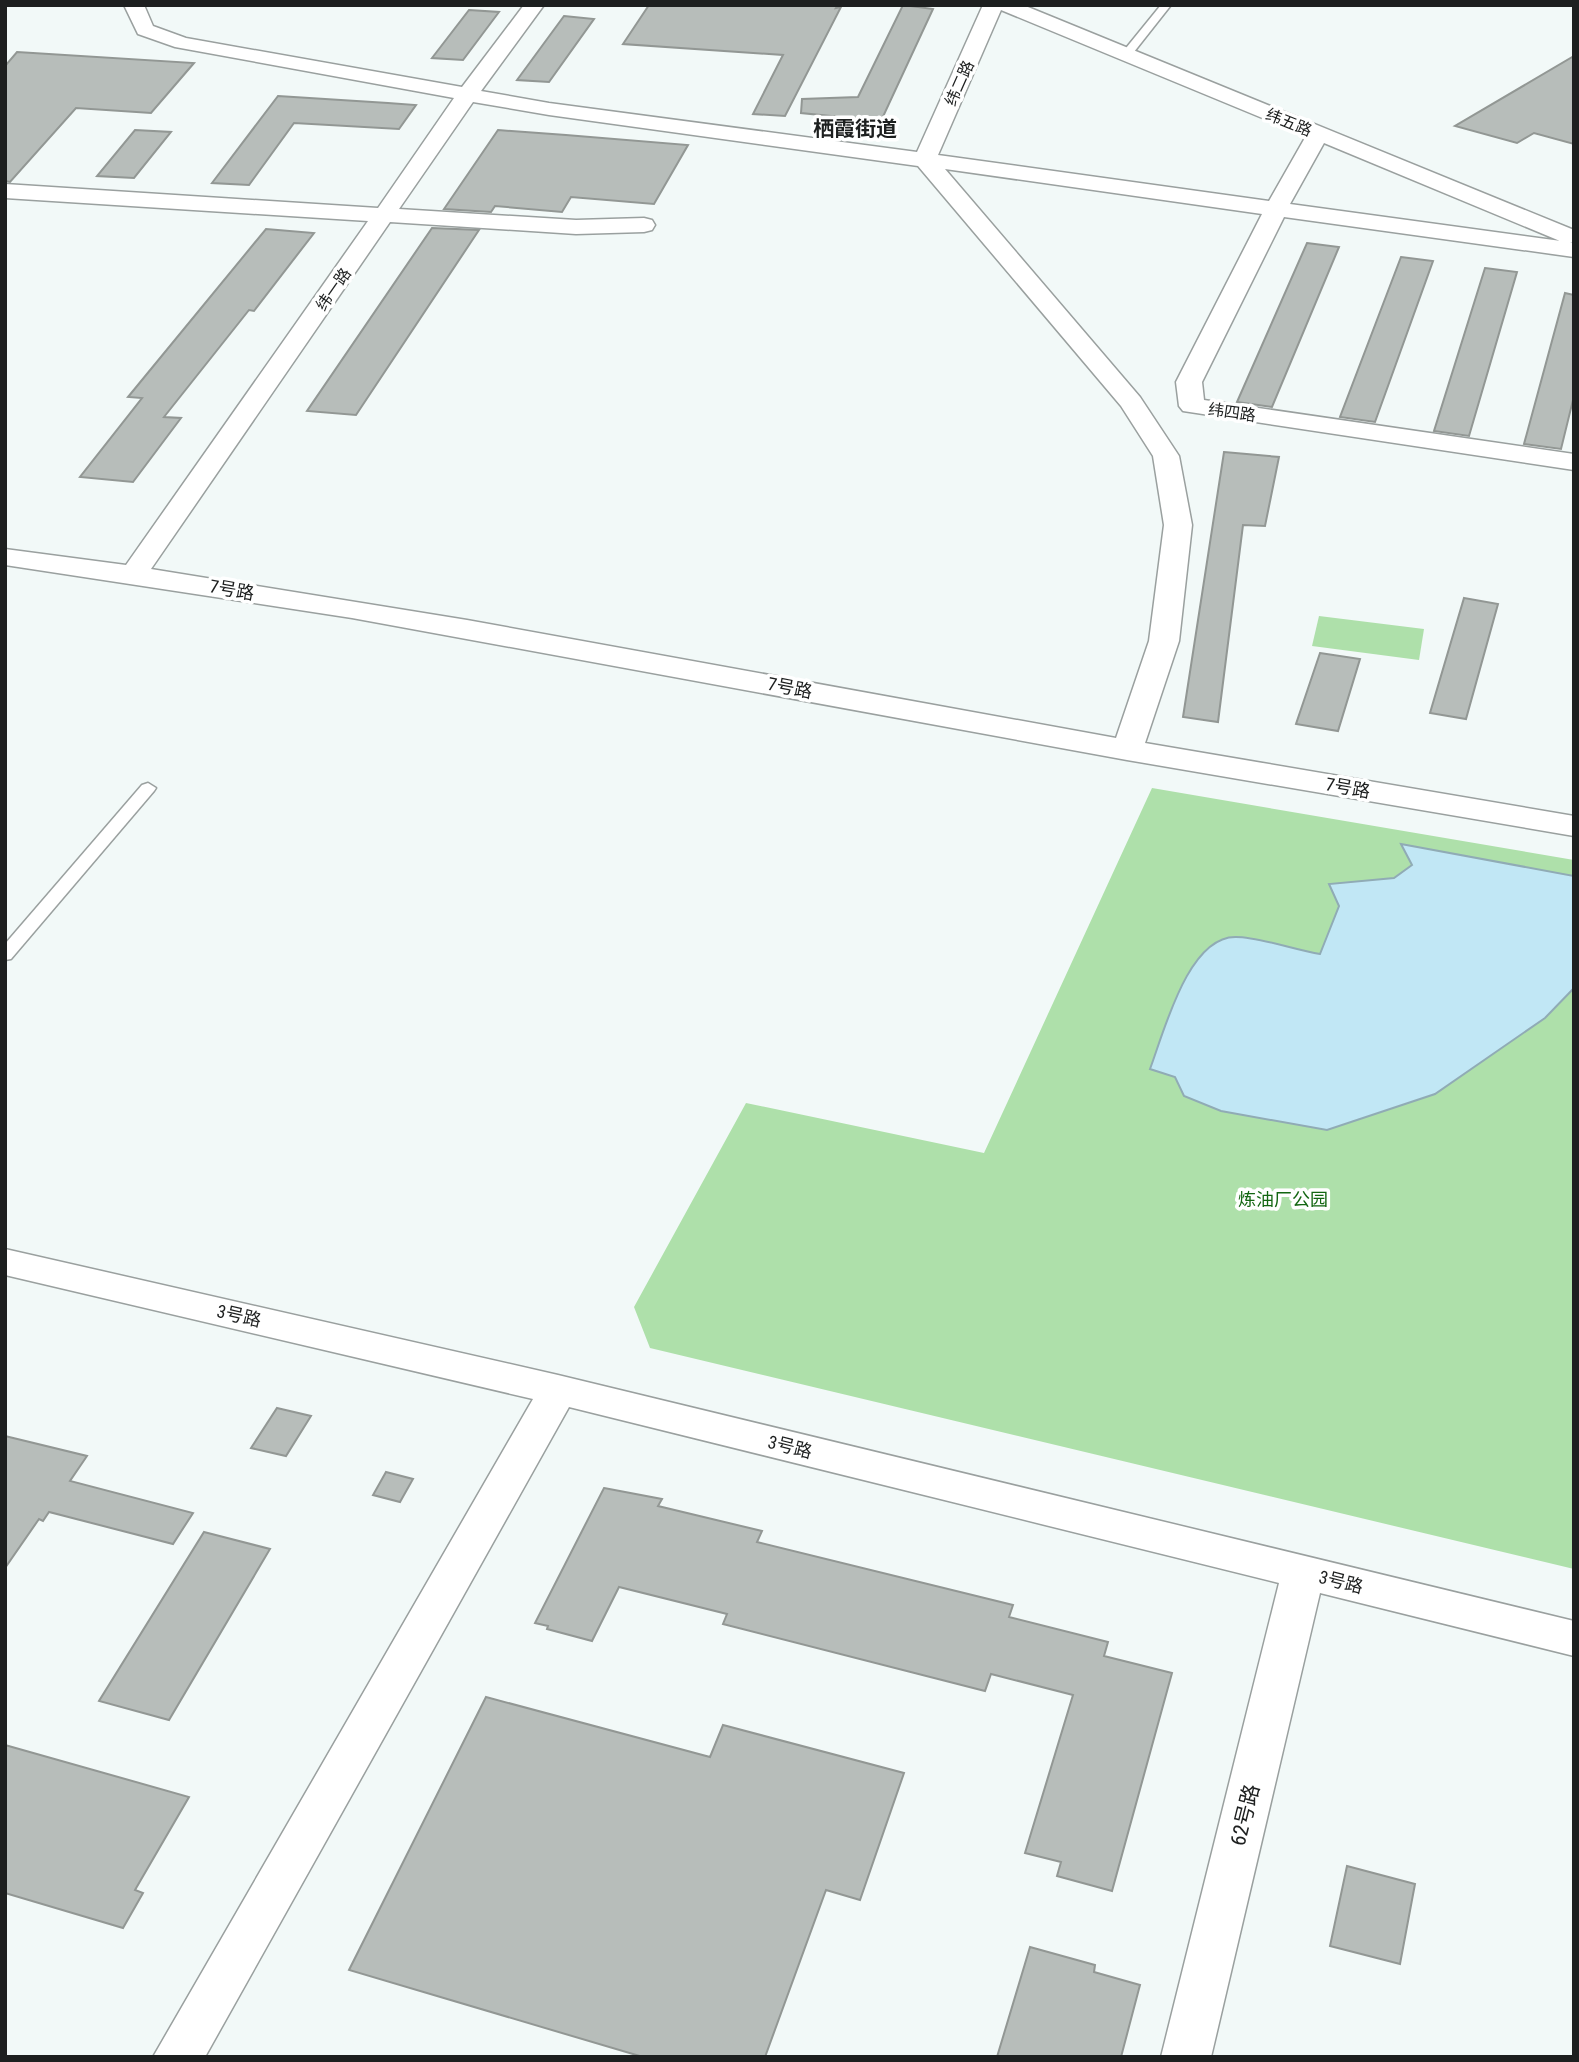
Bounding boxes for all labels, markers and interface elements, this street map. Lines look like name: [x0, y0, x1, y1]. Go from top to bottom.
street label: 纬二路: [941, 57, 978, 109]
street label: 纬五路: [1263, 105, 1315, 140]
district label: 栖霞街道: [813, 117, 897, 141]
street label: 纬一路: [312, 264, 355, 314]
street label: 纬四路: [1207, 400, 1257, 425]
street label: 7号路: [208, 575, 256, 604]
street label: 7号路: [766, 673, 814, 702]
street label: 7号路: [1324, 773, 1372, 802]
park label: 炼油厂公园: [1238, 1189, 1328, 1210]
street label: 3号路: [215, 1300, 263, 1331]
street label: 3号路: [766, 1431, 814, 1462]
street label: 3号路: [1317, 1566, 1365, 1597]
street label: 62号路: [1226, 1782, 1264, 1848]

